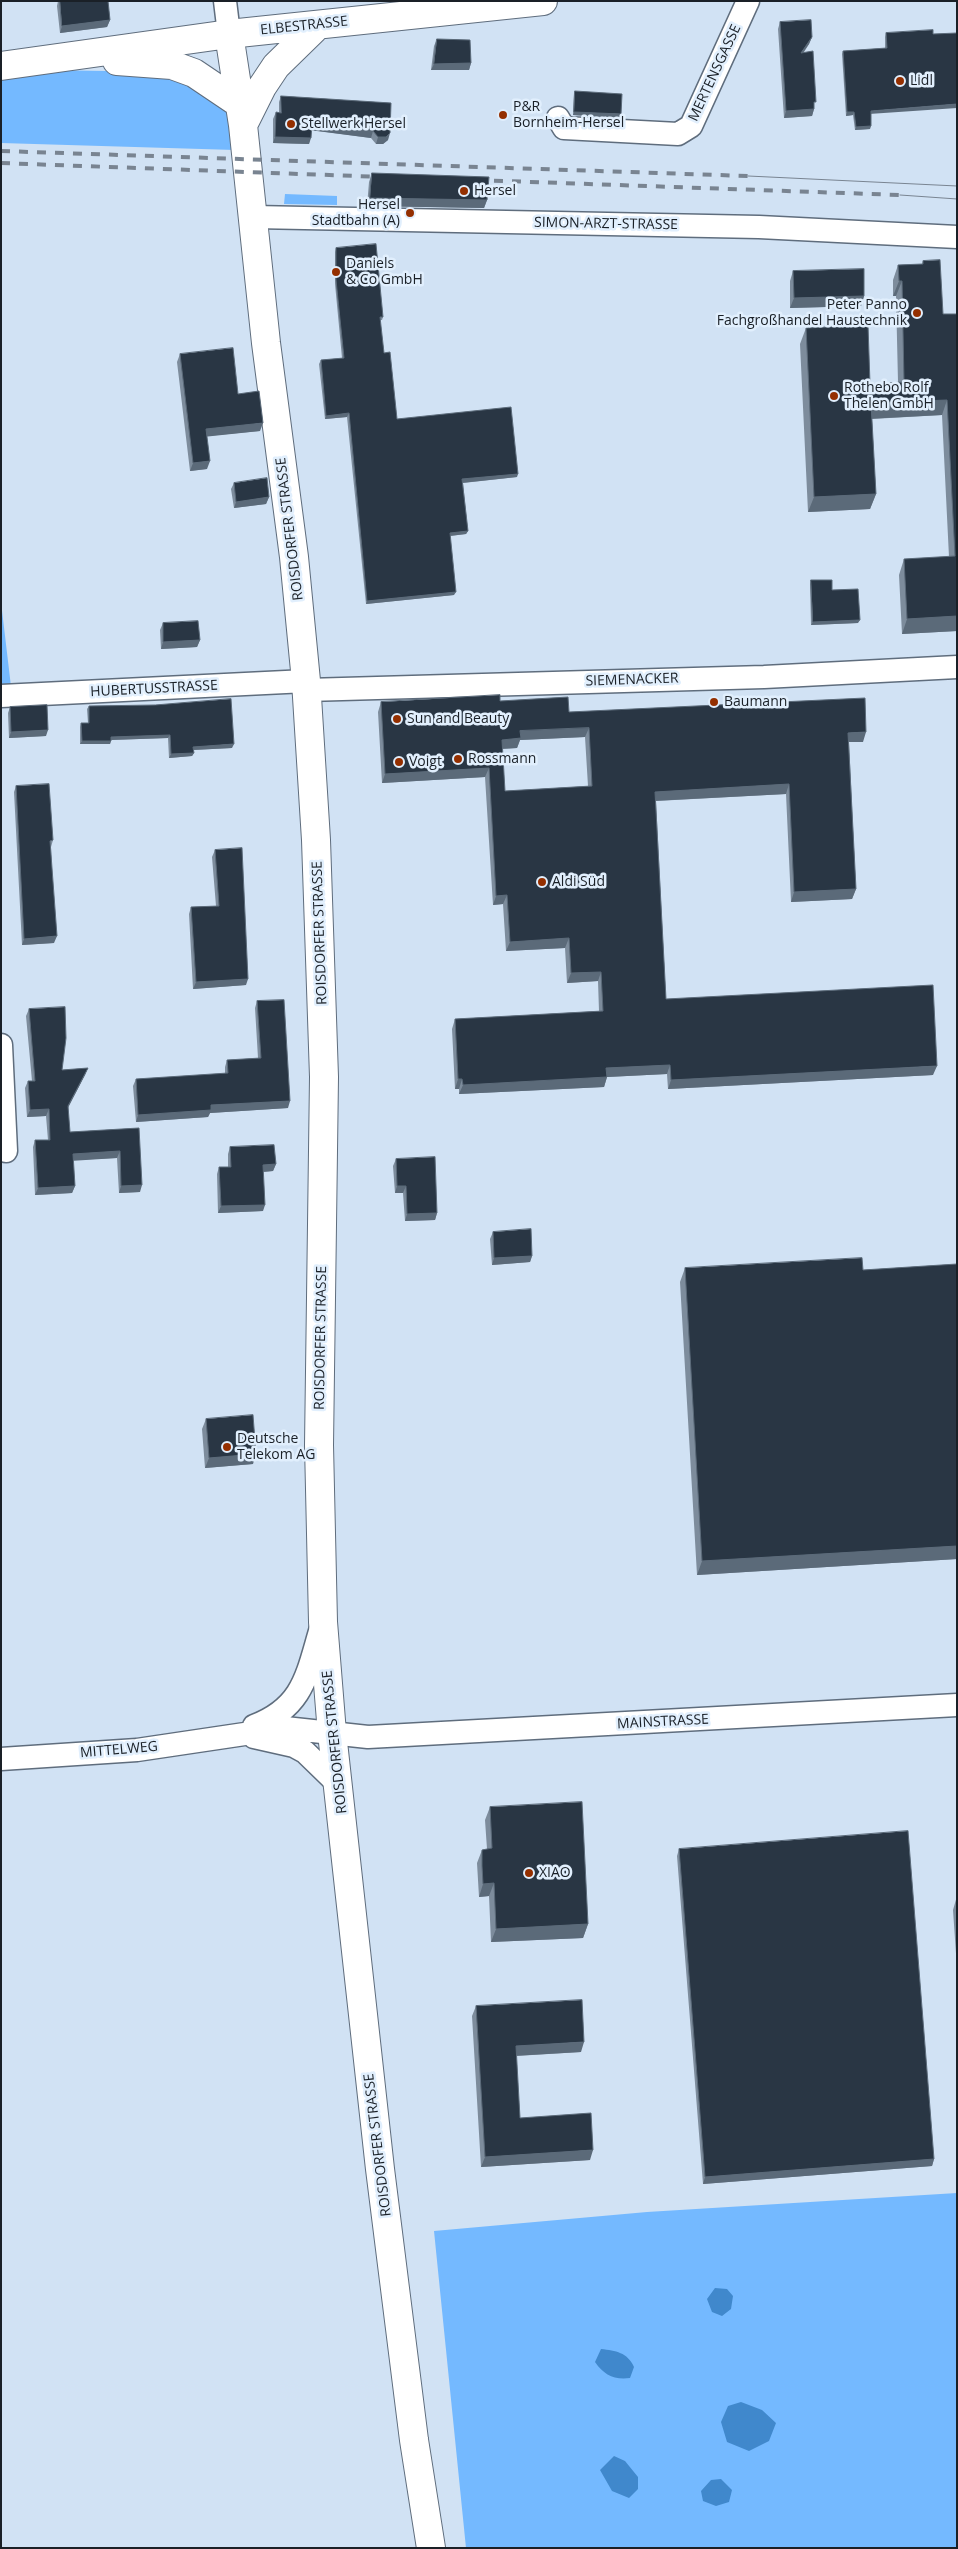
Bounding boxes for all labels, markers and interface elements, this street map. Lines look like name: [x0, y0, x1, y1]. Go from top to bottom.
street label: ELBESTRASSE: [259, 13, 349, 39]
street label: MERTENSGASSE: [685, 22, 745, 124]
place label: Lidl: [910, 73, 933, 89]
marker: Lidl: [894, 75, 906, 87]
place label: P&R Bornheim-Hersel: [513, 99, 624, 132]
marker: P&R Bornheim-Hersel: [497, 109, 509, 121]
place label: Stellwerk Hersel: [301, 116, 406, 132]
marker: Stellwerk Hersel: [285, 118, 297, 130]
place label: Hersel: [474, 183, 516, 199]
marker: Hersel: [458, 185, 470, 197]
place label: Hersel Stadtbahn (A): [312, 197, 400, 230]
marker: Hersel Stadtbahn (A): [404, 207, 416, 219]
street label: SIMON-ARZT-STRASSE: [534, 214, 678, 234]
place label: Daniels & Co GmbH: [346, 256, 423, 288]
marker: Daniels & Co GmbH: [330, 266, 342, 278]
place label: Peter Panno Fachgroßhandel Haustechnik: [717, 297, 907, 330]
marker: Peter Panno Fachgroßhandel Haustechnik: [911, 307, 923, 319]
place label: Rothebo Rolf Thelen GmbH: [844, 380, 934, 412]
marker: Rothebo Rolf Thelen GmbH: [828, 390, 840, 402]
street label: ROISDORFER STRASSE: [273, 456, 307, 602]
street label: SIEMENACKER: [585, 670, 679, 690]
street label: HUBERTUSSTRASSE: [90, 677, 218, 701]
place label: Baumann: [724, 694, 787, 710]
marker: Baumann: [708, 696, 720, 708]
place label: Sun and Beauty: [407, 711, 509, 727]
marker: Sun and Beauty: [391, 713, 403, 725]
place label: Rossmann: [468, 751, 536, 767]
marker: Rossmann: [452, 753, 464, 765]
place label: Voigt: [409, 754, 442, 770]
marker: Voigt: [393, 756, 405, 768]
street label: ROISDORFER STRASSE: [309, 861, 331, 1005]
place label: Aldi Süd: [552, 874, 605, 890]
marker: Aldi Süd: [536, 876, 548, 888]
street label: ROISDORFER STRASSE: [311, 1266, 331, 1410]
place label: Deutsche Telekom AG: [237, 1431, 315, 1464]
marker: Deutsche Telekom AG: [221, 1441, 233, 1453]
street label: ROISDORFER STRASSE: [319, 1669, 351, 1815]
street label: MAINSTRASSE: [617, 1711, 709, 1733]
street label: MITTELWEG: [79, 1738, 159, 1762]
place label: XIAO: [539, 1865, 571, 1881]
marker: XIAO: [523, 1867, 535, 1879]
street label: ROISDORFER STRASSE: [361, 2072, 395, 2218]

